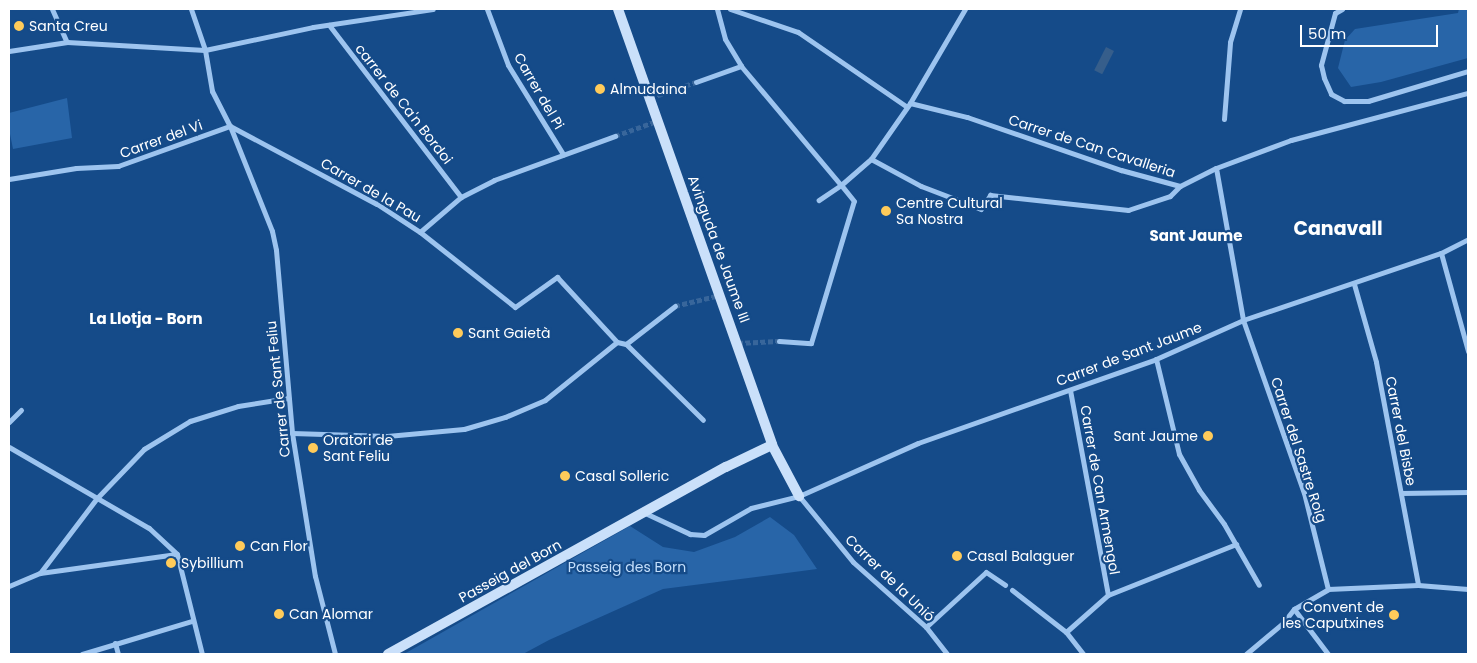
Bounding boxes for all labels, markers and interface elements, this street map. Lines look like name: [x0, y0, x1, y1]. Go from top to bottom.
scale bar: [1302, 15, 1440, 47]
place label: Santa Creu: [29, 18, 108, 34]
marker: Santa Creu: [13, 20, 25, 32]
text: 50 m: [1308, 23, 1346, 44]
street label: carrer de Ca'n Bordoi: [352, 41, 456, 167]
street label: Carrer del Pi: [510, 50, 568, 132]
place label: Almudaina: [610, 81, 687, 97]
marker: Almudaina: [594, 83, 606, 95]
street label: Carrer de Can Cavalleria: [1006, 111, 1178, 181]
street label: Carrer del Vi: [117, 116, 205, 162]
street label: Carrer de la Pau: [318, 154, 424, 226]
street label: Avinguda de Jaume III: [684, 173, 754, 325]
place label: Centre Cultural Sa Nostra: [896, 195, 1003, 228]
marker: Centre Cultural Sa Nostra: [880, 205, 892, 217]
district label: Canavall: [1293, 218, 1383, 240]
district label: Sant Jaume: [1150, 227, 1242, 245]
district label: La Llotja - Born: [89, 310, 203, 328]
street label: Carrer de Sant Jaume: [1054, 318, 1204, 390]
street label: Carrer de Sant Feliu: [262, 320, 294, 458]
place label: Sant Gaietà: [468, 325, 551, 341]
marker: Sant Gaietà: [452, 327, 464, 339]
street label: Carrer del Sastre Roig: [1268, 375, 1330, 525]
street label: Carrer del Bisbe: [1382, 375, 1420, 487]
street label: Carrer de Can Armengol: [1077, 404, 1123, 576]
place label: Sant Jaume: [1114, 428, 1198, 444]
marker: Sant Jaume: [1202, 430, 1214, 442]
place label: Oratori de Sant Feliu: [323, 432, 393, 464]
marker: Oratori de Sant Feliu: [307, 442, 319, 454]
place label: Casal Solleric: [575, 468, 669, 484]
marker: Casal Solleric: [559, 470, 571, 482]
street label: Carrer de la Unió: [842, 531, 938, 625]
street label: Passeig del Born: [456, 536, 564, 606]
place label: Can Flor: [250, 538, 308, 554]
marker: Can Flor: [234, 540, 246, 552]
place label: Casal Balaguer: [967, 548, 1075, 564]
marker: Casal Balaguer: [951, 550, 963, 562]
place label: Sybillium: [181, 555, 244, 571]
marker: Sybillium: [165, 557, 177, 569]
park label: Passeig des Born: [568, 559, 686, 575]
place label: Convent de les Caputxines: [1282, 599, 1384, 632]
place label: Can Alomar: [289, 606, 373, 622]
marker: Can Alomar: [273, 608, 285, 620]
marker: Convent de les Caputxines: [1388, 609, 1400, 621]

